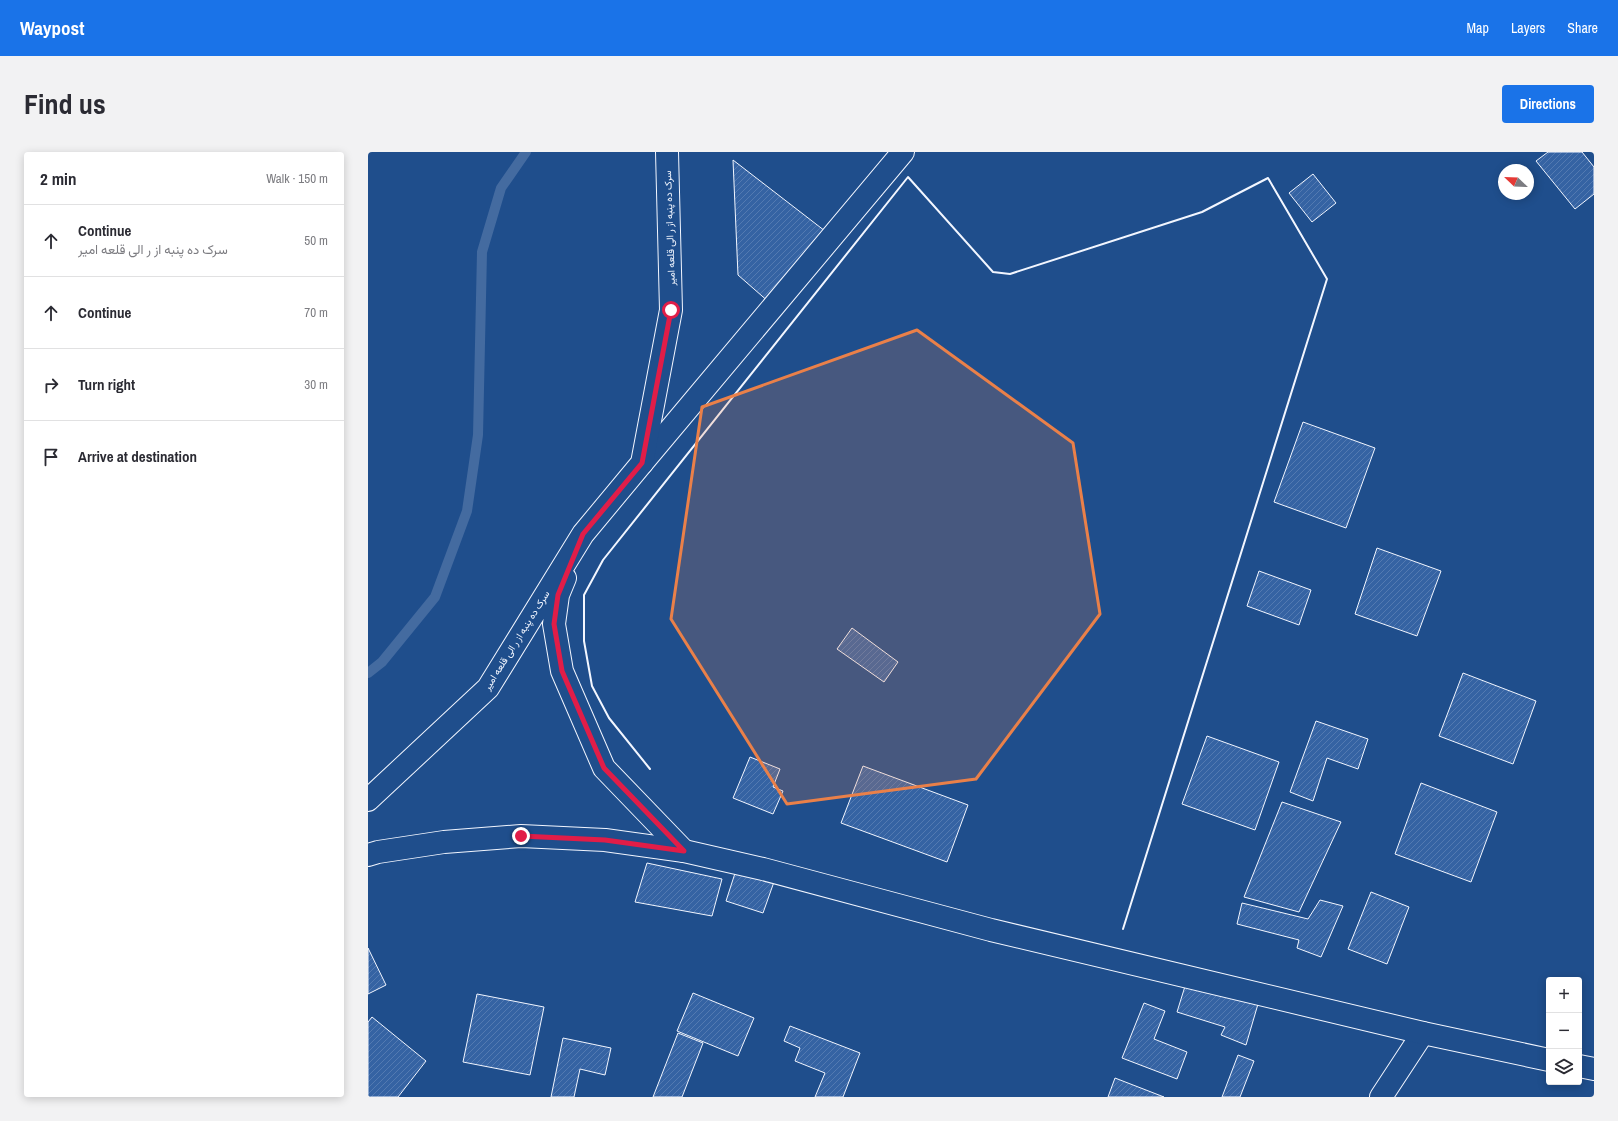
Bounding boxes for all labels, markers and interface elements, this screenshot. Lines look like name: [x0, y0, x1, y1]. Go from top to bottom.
text: Waypost: [20, 15, 84, 41]
text: Map: [1467, 19, 1489, 37]
text: Layers: [1511, 19, 1545, 37]
text: Share: [1567, 19, 1598, 37]
text: Find us: [24, 85, 106, 123]
button: Directions: [1502, 85, 1594, 123]
north arrow: [1498, 164, 1534, 200]
text: 2 min: [40, 167, 76, 190]
text: Walk · 150 m: [266, 170, 328, 187]
street label: سرک ده پنبه از ر الی قلعه امیر: [661, 170, 679, 287]
text: Continue: [78, 220, 131, 241]
icon: ahead: [40, 230, 62, 252]
text: 50 m: [304, 232, 328, 249]
text: سرک ده پنبه از ر الی قلعه امیر: [78, 241, 228, 258]
route start: [662, 301, 680, 319]
icon: ahead: [40, 302, 62, 324]
text: Continue: [78, 302, 131, 323]
text: 70 m: [304, 304, 328, 321]
icon: right: [40, 374, 62, 396]
text: Turn right: [78, 374, 135, 395]
text: 30 m: [304, 376, 328, 393]
icon: arrive: [40, 446, 62, 468]
text: Arrive at destination: [78, 446, 197, 467]
street label: سرک ده پنبه از ر الی قلعه امیر: [480, 588, 553, 694]
route end: [512, 827, 530, 845]
map controls: [1546, 977, 1582, 1085]
button: +: [1546, 977, 1582, 1013]
button: −: [1546, 1013, 1582, 1049]
button: layers: [1546, 1049, 1582, 1085]

